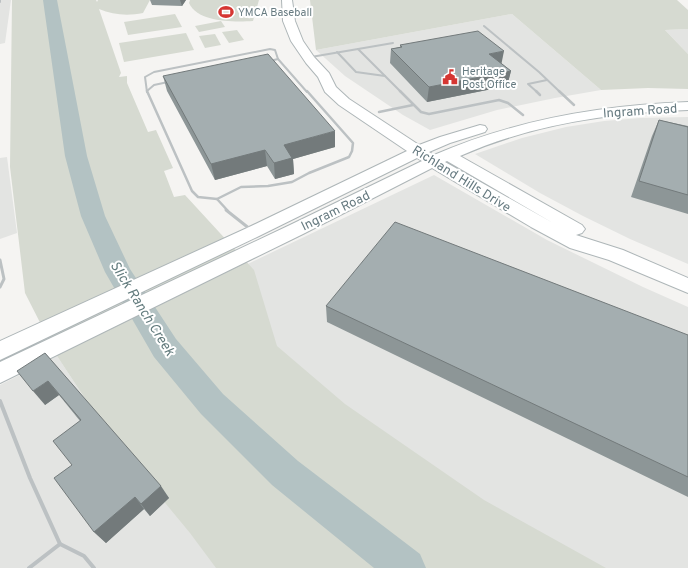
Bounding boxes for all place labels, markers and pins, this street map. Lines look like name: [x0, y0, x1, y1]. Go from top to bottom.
sports icon: YMCA Baseball: [217, 3, 235, 21]
place label: YMCA Baseball: [238, 6, 312, 20]
place label: Heritage Post Office: [462, 65, 517, 92]
public building icon: Heritage Post Office: [441, 68, 459, 86]

